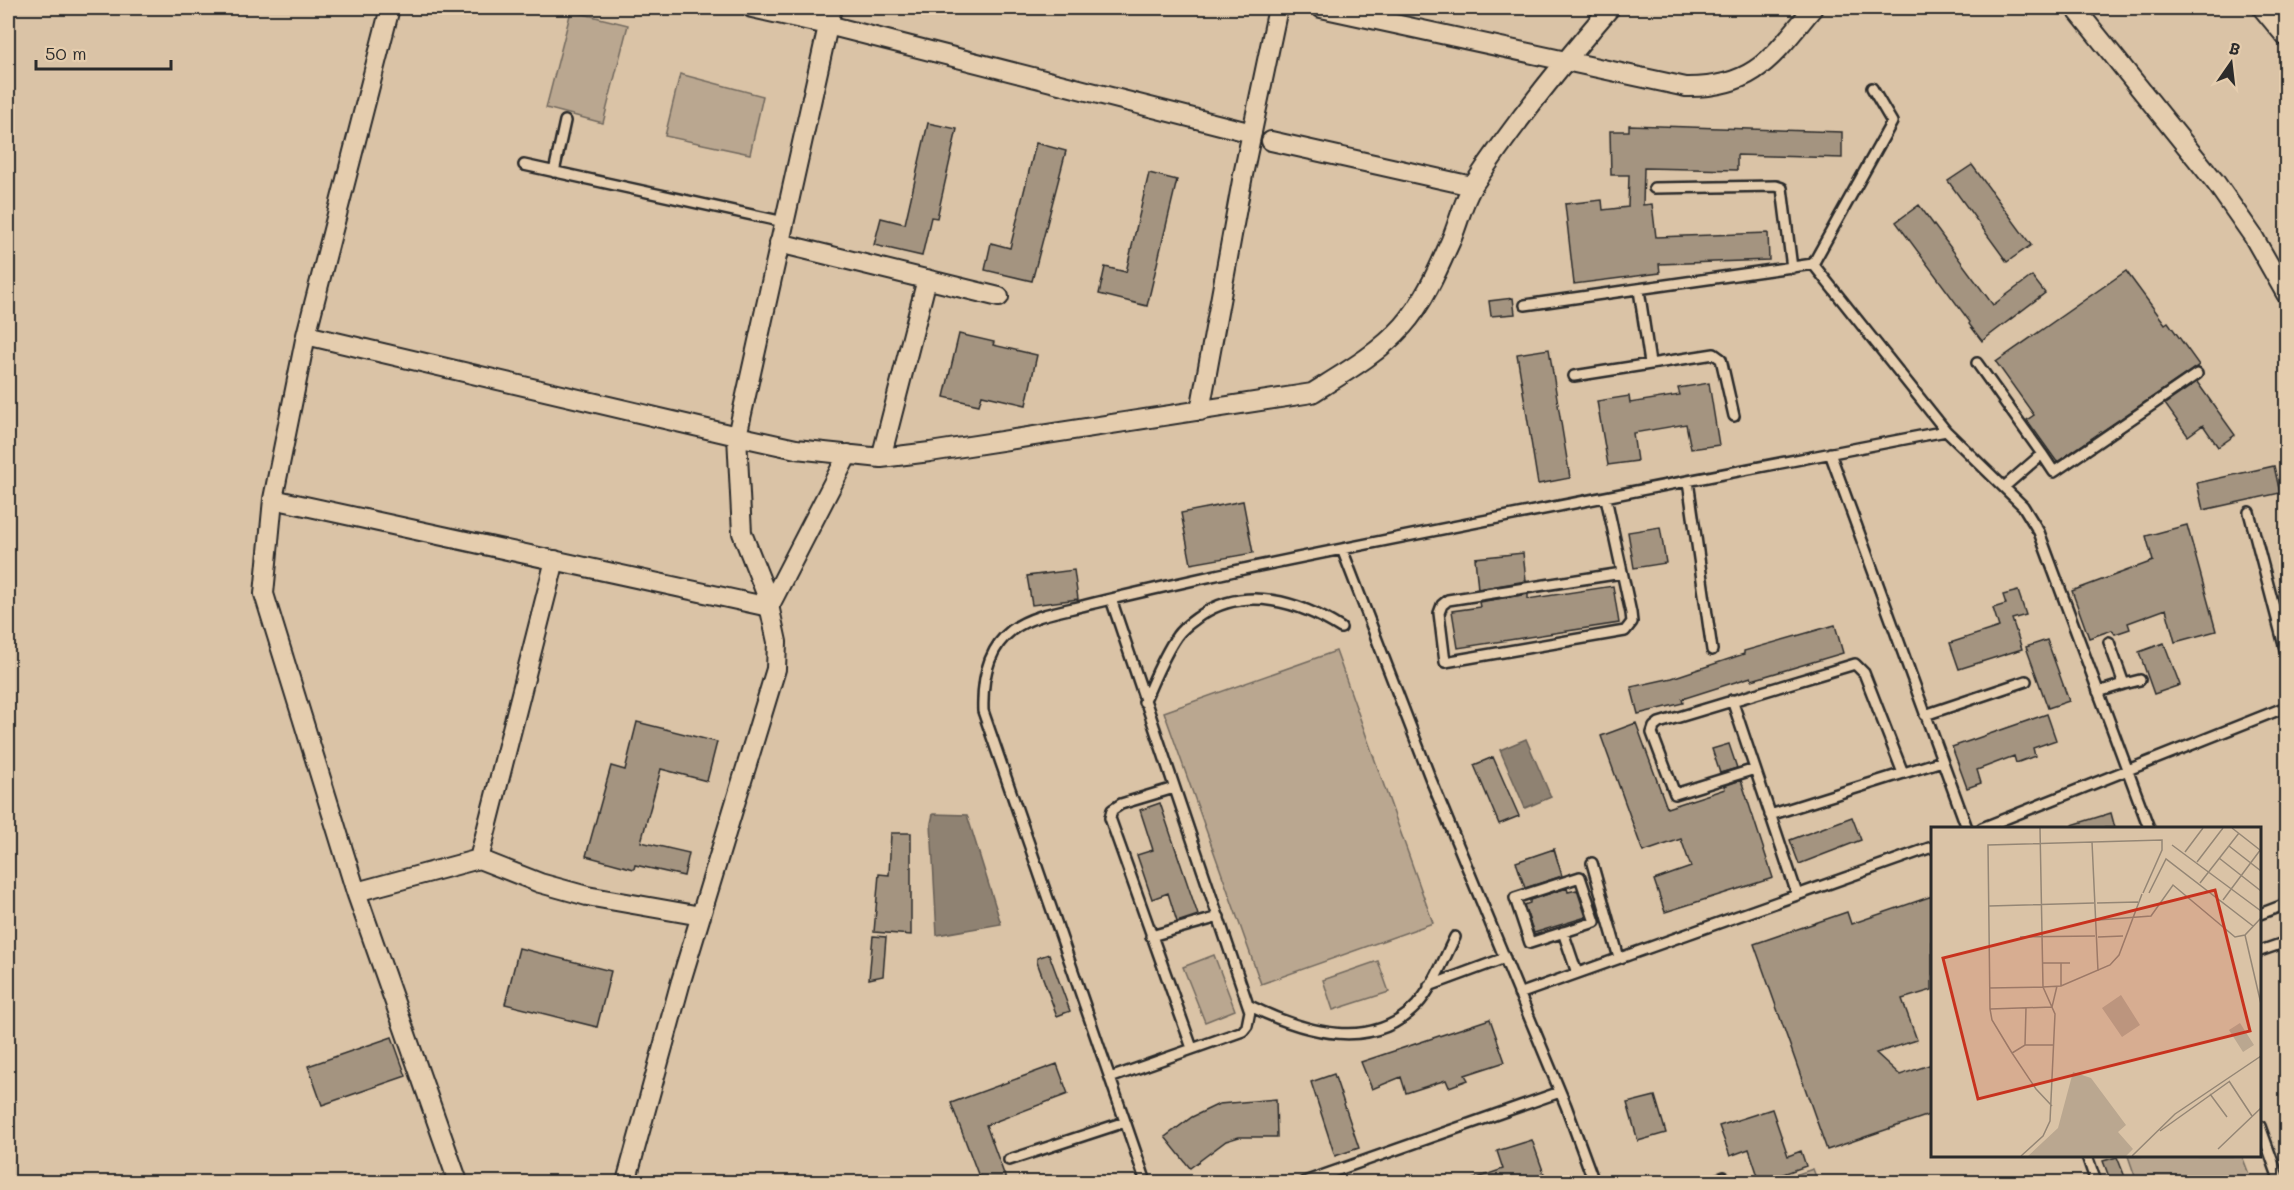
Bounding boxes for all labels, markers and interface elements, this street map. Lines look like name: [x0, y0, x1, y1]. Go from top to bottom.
scale bar: [36, 33, 171, 71]
north arrow: [2201, 33, 2261, 93]
text: B: [2227, 36, 2243, 59]
text: 50 m: [45, 41, 87, 65]
inset map: [1931, 827, 2261, 1157]

